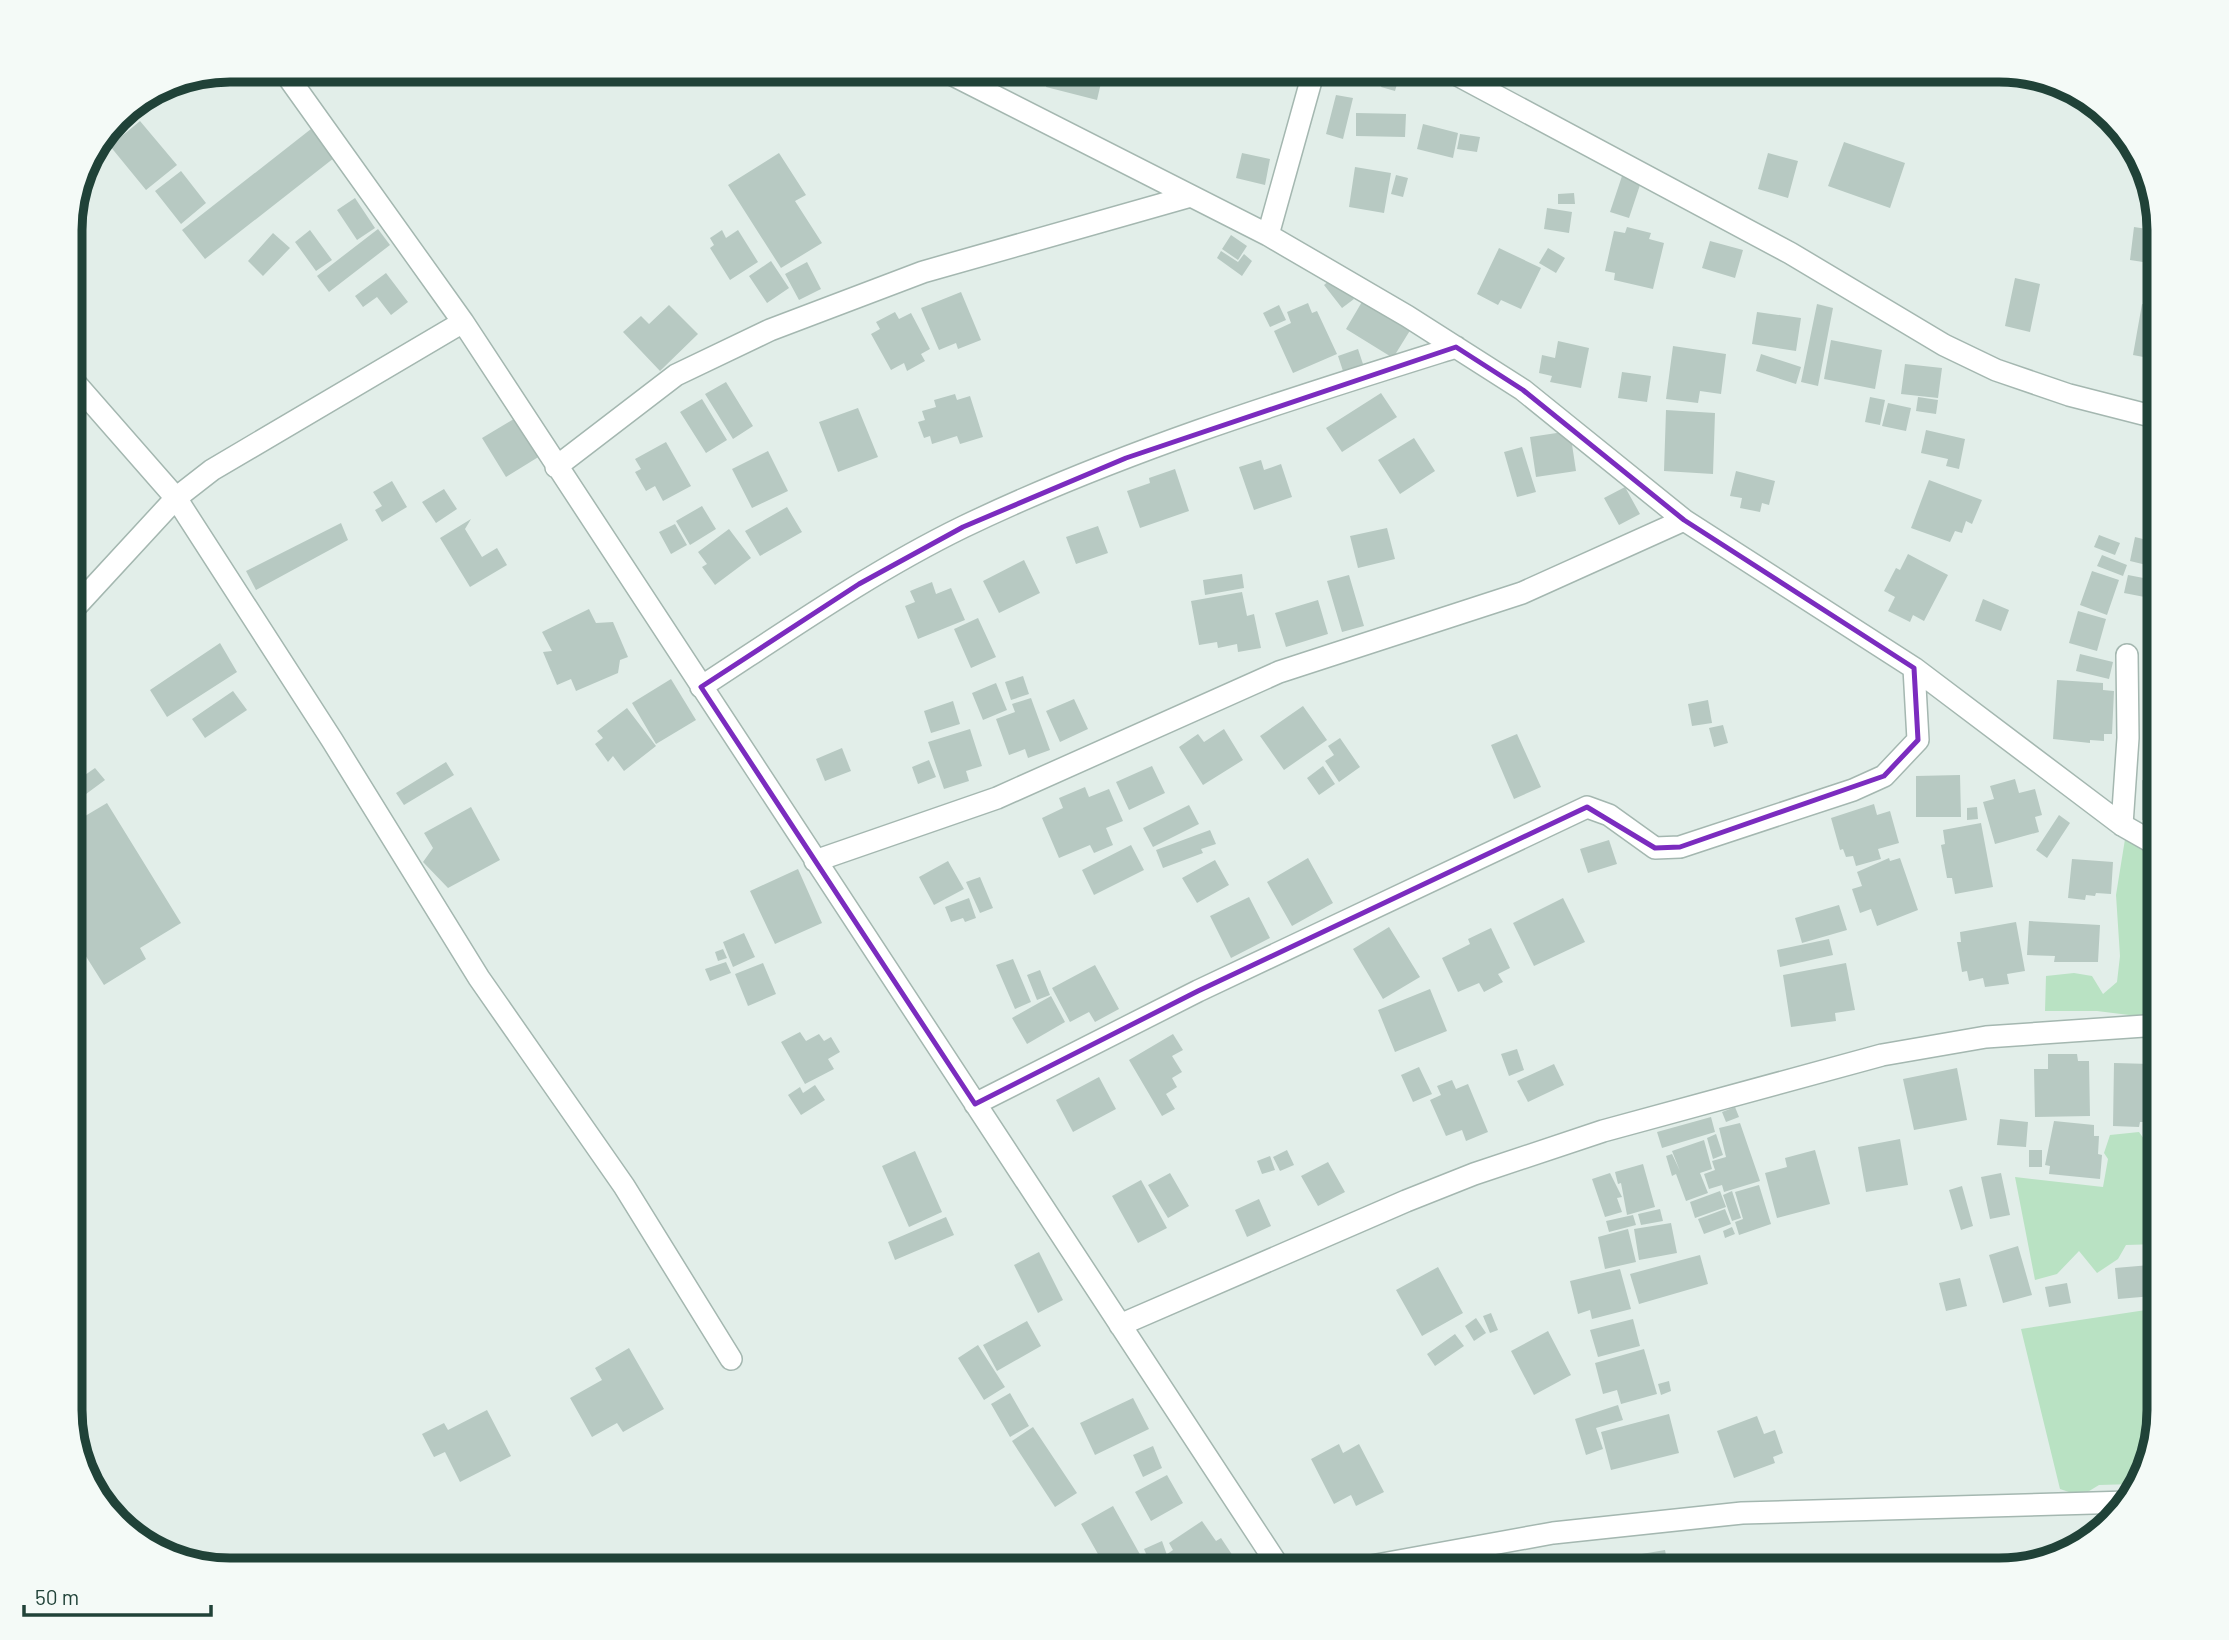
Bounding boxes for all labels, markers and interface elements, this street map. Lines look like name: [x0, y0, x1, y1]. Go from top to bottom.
scale bar: [24, 1574, 212, 1618]
text: 50 m: [35, 1584, 79, 1609]

